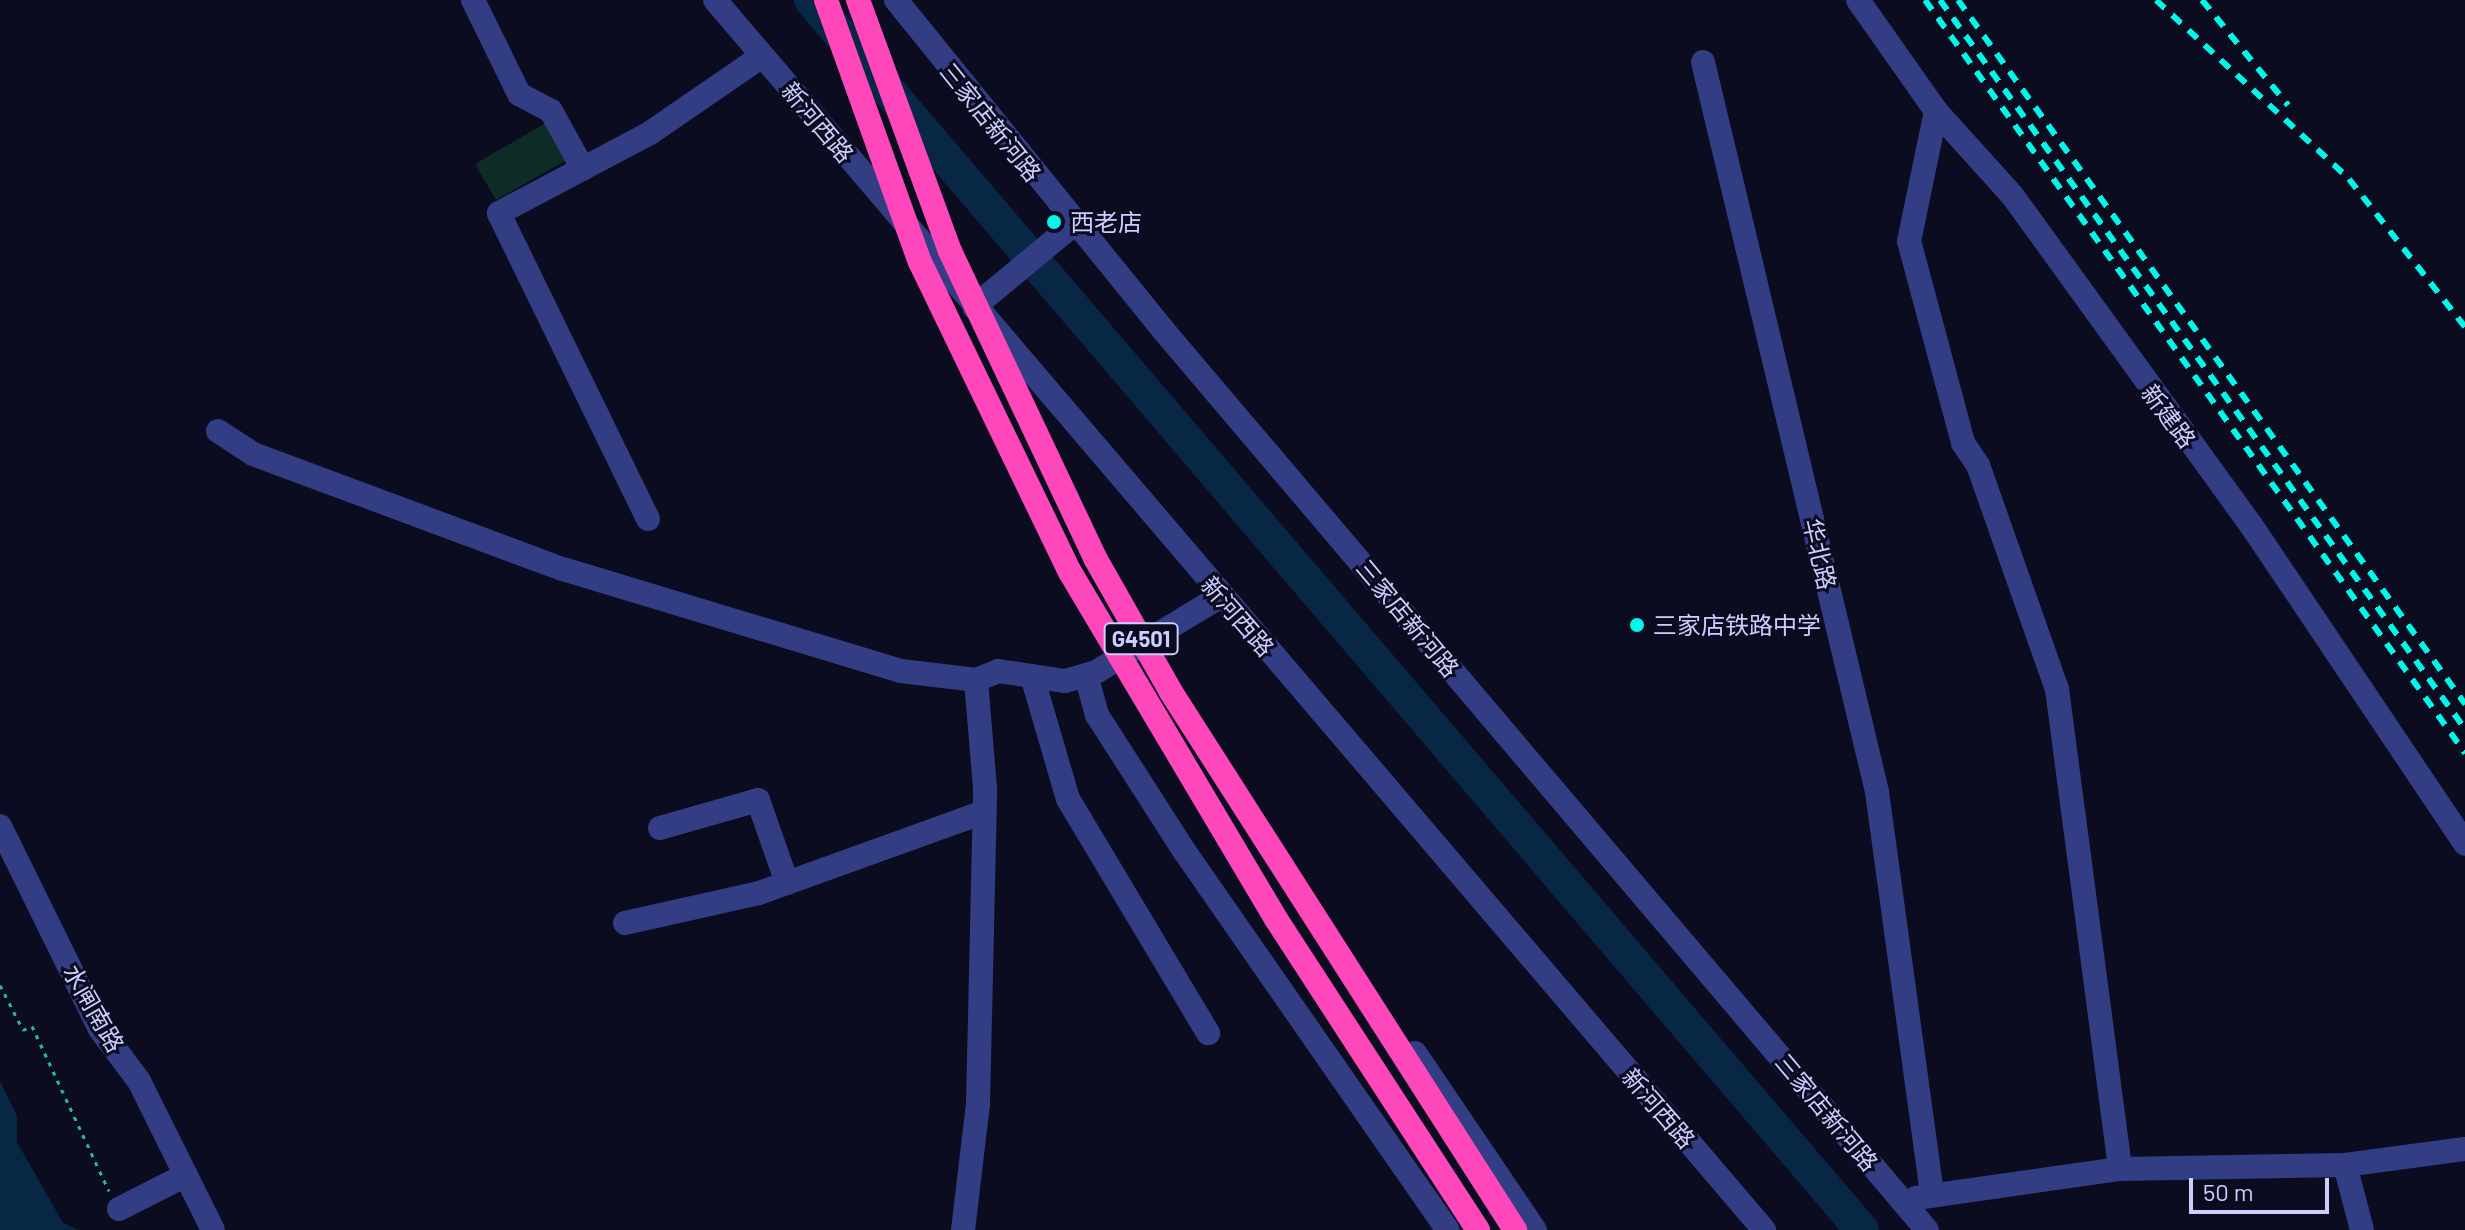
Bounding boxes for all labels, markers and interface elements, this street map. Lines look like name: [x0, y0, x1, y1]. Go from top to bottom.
street label: 三家店新河路: [934, 57, 1048, 187]
street label: 新河西路: [776, 76, 860, 168]
place label: 西老店: [1070, 208, 1142, 236]
marker: 西老店: [1045, 213, 1063, 231]
street label: 新建路: [2136, 379, 2202, 453]
street label: 华北路: [1798, 516, 1842, 592]
street label: 三家店新河路: [1351, 554, 1465, 682]
street label: 新河西路: [1196, 570, 1280, 662]
place label: 三家店铁路中学: [1653, 611, 1821, 639]
marker: 三家店铁路中学: [1628, 616, 1646, 634]
road number: G4501: [1103, 621, 1179, 657]
street label: 水闸南路: [58, 959, 130, 1057]
street label: 三家店新河路: [1770, 1048, 1884, 1176]
street label: 新河西路: [1617, 1062, 1701, 1154]
scale bar: [2193, 1162, 2333, 1212]
text: 50 m: [2203, 1177, 2254, 1206]

